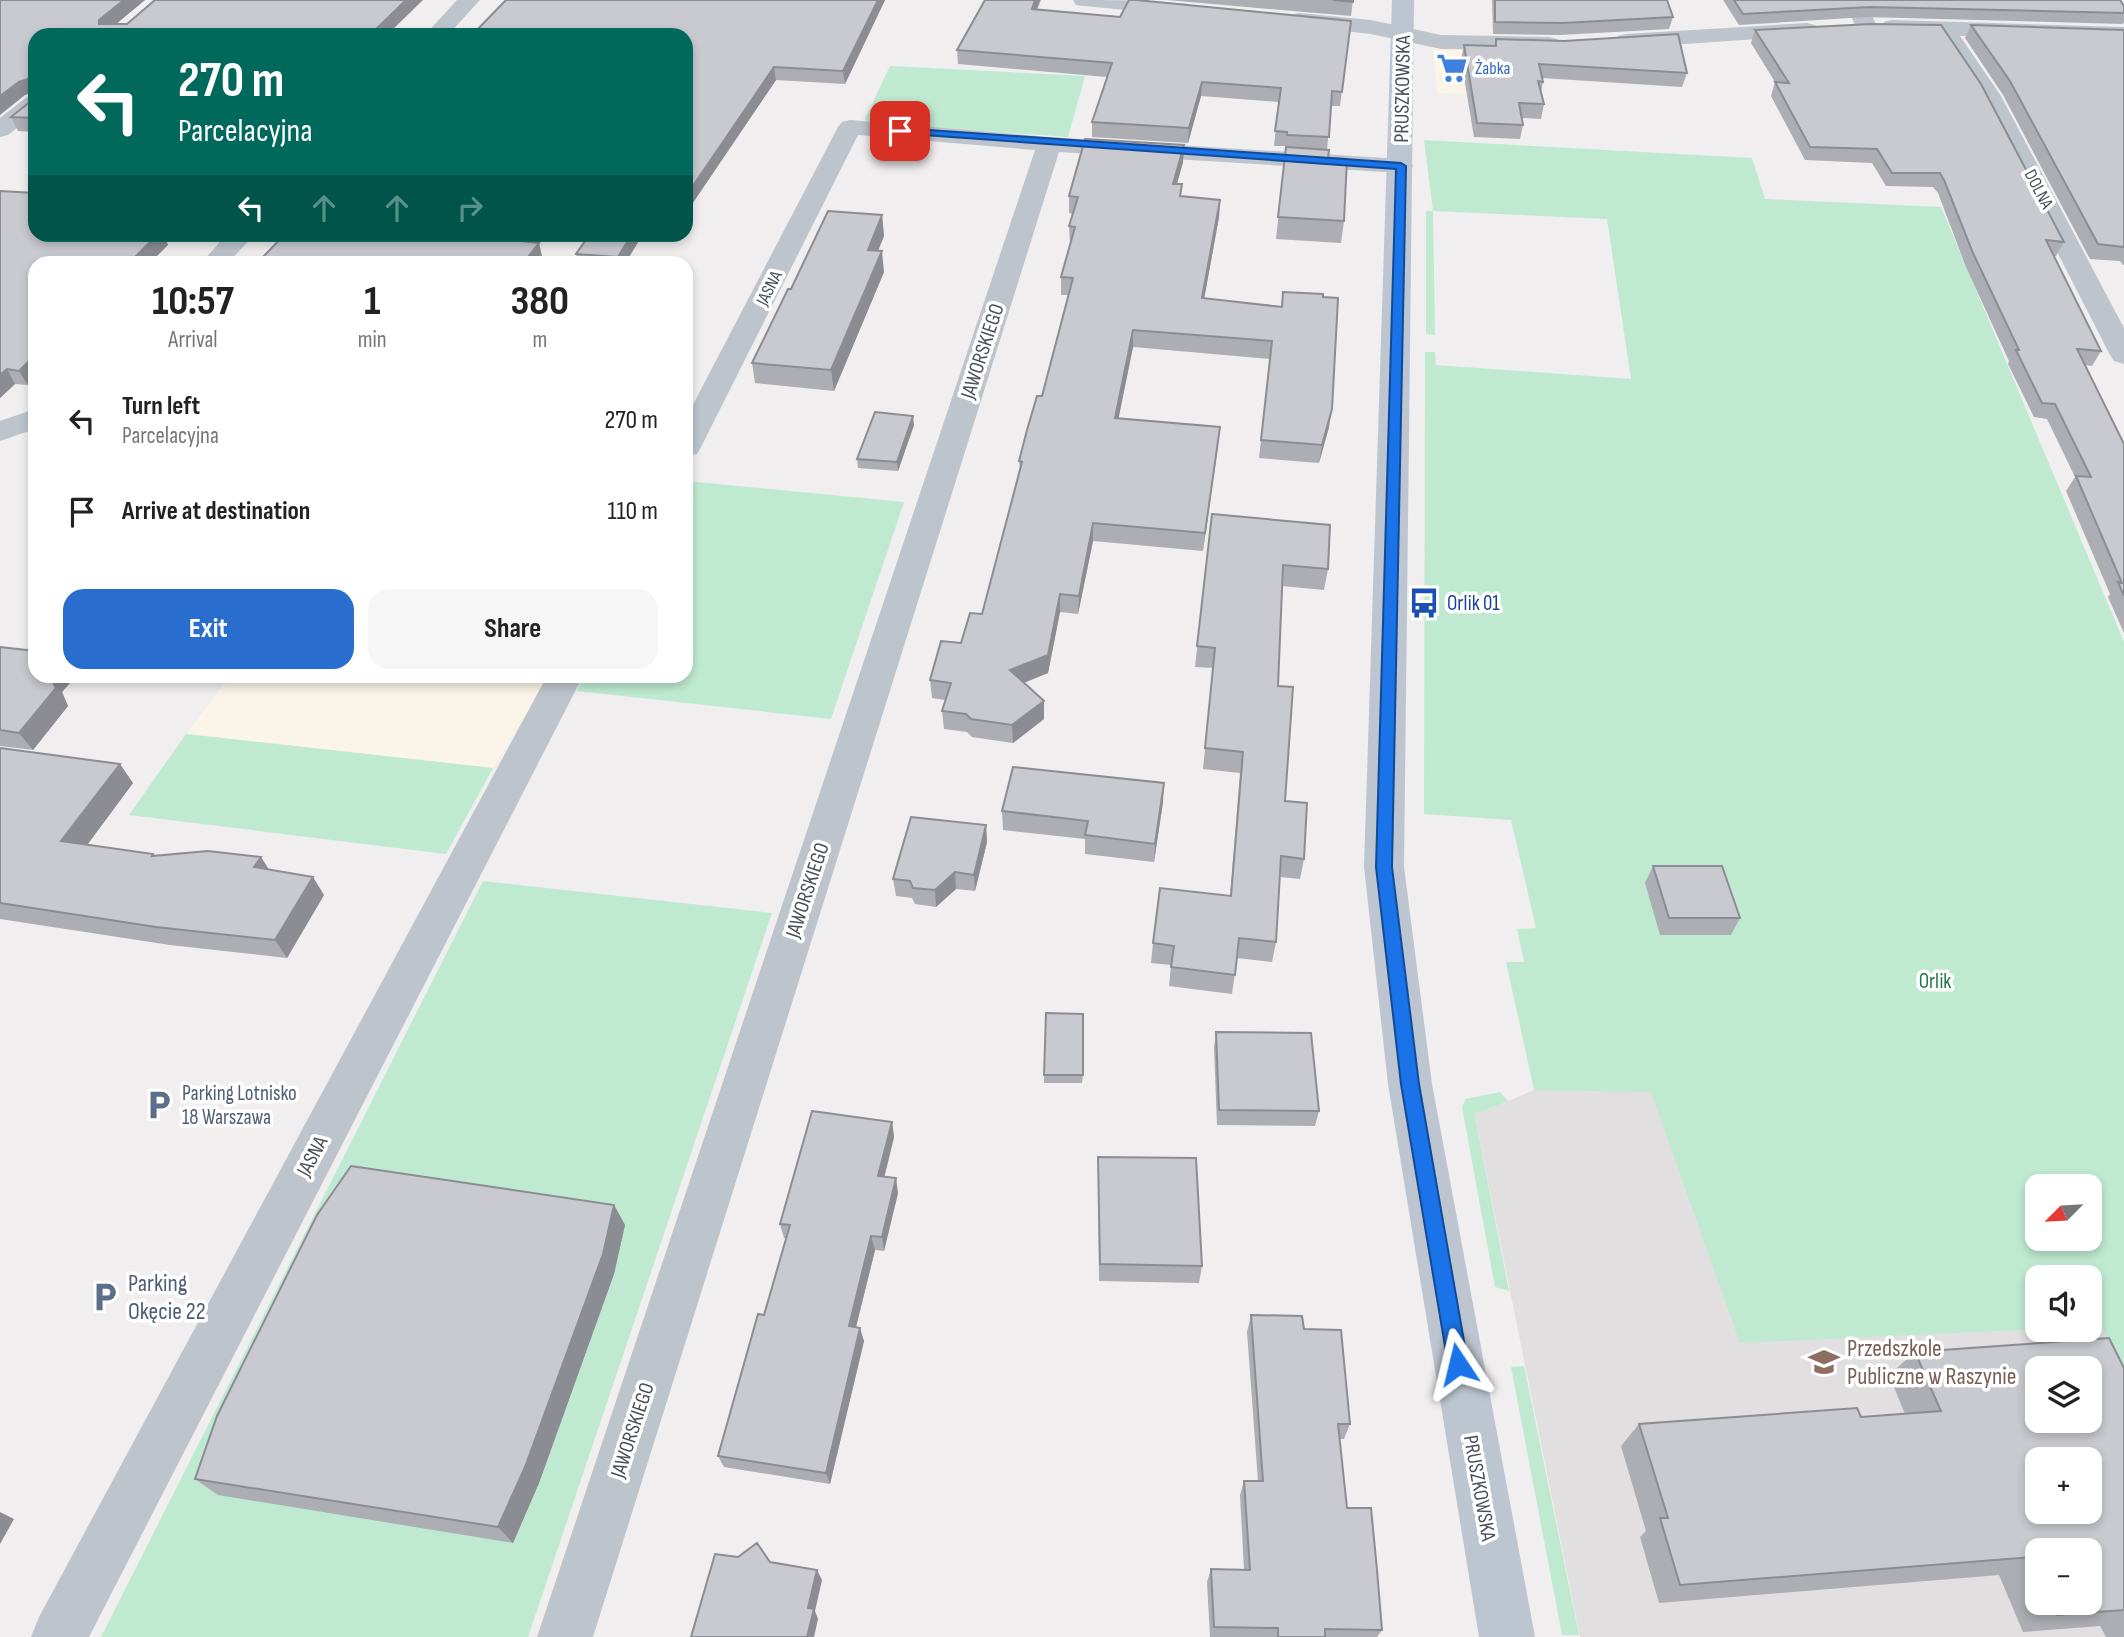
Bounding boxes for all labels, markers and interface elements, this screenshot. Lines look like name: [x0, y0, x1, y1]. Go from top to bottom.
street label: PRUSZKOWSKA: [1389, 34, 1416, 143]
supermarket icon: Żabka: [1435, 51, 1469, 85]
text: 270 m: [178, 52, 284, 111]
icon: left: [63, 56, 154, 147]
place label: Żabka: [1475, 58, 1511, 79]
pin: [870, 101, 930, 161]
text: Parcelacyjna: [178, 112, 313, 151]
icon: arrive: [881, 112, 919, 150]
street label: DOLNA: [2020, 166, 2058, 213]
icon: left: [232, 189, 270, 227]
icon: ahead: [305, 189, 343, 227]
icon: ahead: [378, 189, 416, 227]
icon: right: [451, 189, 489, 227]
street label: JASNA: [751, 267, 787, 310]
text: 10:57: [152, 276, 234, 327]
text: 1: [364, 276, 380, 327]
text: 380: [510, 276, 569, 327]
street label: JAWORSKIEGO: [955, 301, 1010, 403]
text: Arrival: [168, 326, 218, 354]
text: min: [358, 326, 387, 354]
text: m: [532, 326, 547, 354]
text: Turn left: [122, 391, 200, 422]
icon: left: [63, 402, 101, 440]
text: 270 m: [605, 405, 658, 436]
text: Parcelacyjna: [122, 422, 219, 450]
icon: arrive: [63, 493, 101, 531]
text: Arrive at destination: [122, 496, 310, 527]
text: 110 m: [607, 496, 658, 527]
bus stop icon: Orlik 01: [1407, 586, 1441, 620]
button: Exit: [63, 589, 354, 669]
button: Share: [368, 589, 658, 669]
place label: Orlik 01: [1447, 591, 1500, 616]
street label: JAWORSKIEGO: [780, 840, 835, 942]
park label: Orlik: [1919, 969, 1951, 994]
place label: Parking Lotnisko 18 Warszawa: [182, 1081, 297, 1130]
parking icon: Parking Lotnisko 18 Warszawa: [142, 1088, 176, 1122]
street label: JASNA: [291, 1131, 334, 1182]
north arrow: [2025, 1174, 2102, 1251]
map controls: [2025, 1174, 2102, 1615]
button: sound: [2025, 1265, 2102, 1342]
place label: Parking Okęcie 22: [128, 1269, 206, 1326]
parking icon: Parking Okęcie 22: [88, 1280, 122, 1314]
position arrow: [1421, 1327, 1495, 1401]
place label: Przedszkole Publiczne w Raszynie: [1847, 1334, 2016, 1391]
school or university icon: Przedszkole Publiczne w Raszynie: [1807, 1345, 1841, 1379]
button: layers: [2025, 1356, 2102, 1433]
street label: JAWORSKIEGO: [605, 1380, 660, 1482]
street label: PRUSZKOWSKA: [1458, 1433, 1501, 1544]
button: +: [2025, 1447, 2102, 1524]
button: −: [2025, 1538, 2102, 1615]

